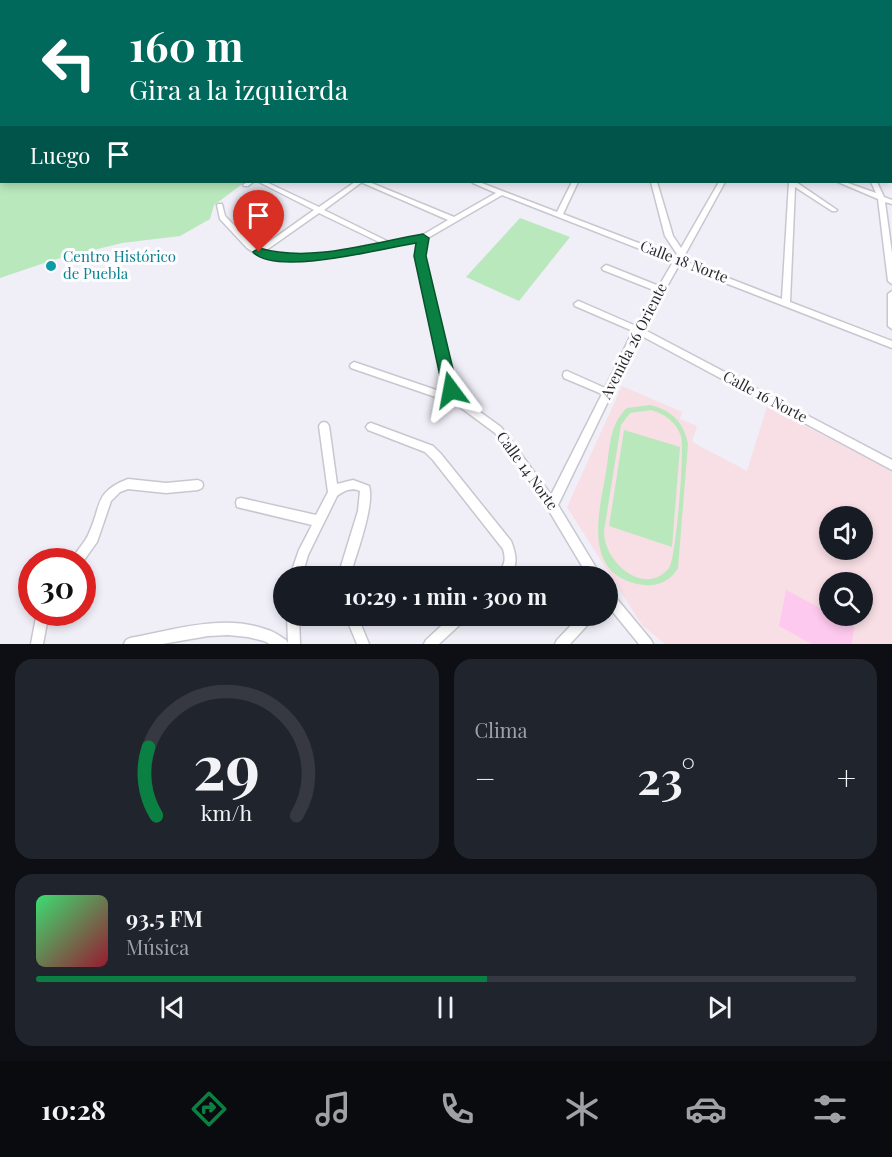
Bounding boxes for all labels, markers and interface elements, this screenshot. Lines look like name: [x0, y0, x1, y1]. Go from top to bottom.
text: 160 m: [129, 17, 244, 73]
icon: left: [30, 24, 108, 102]
text: Gira a la izquierda: [129, 71, 348, 107]
icon: arrive: [102, 138, 135, 171]
text: Luego: [30, 140, 90, 170]
pin: [233, 190, 284, 252]
icon: arrive: [242, 199, 275, 232]
street label: Calle 18 Norte: [637, 235, 731, 287]
place label: Centro Histórico de Puebla: [63, 246, 176, 283]
marker: Centro Histórico de Puebla: [44, 259, 58, 273]
street label: Avenida 26 Oriente: [595, 279, 671, 403]
position arrow: [419, 358, 483, 422]
street label: Calle 16 Norte: [720, 366, 811, 427]
street label: Calle 14 Norte: [493, 427, 563, 514]
map controls: [819, 506, 873, 626]
button: sound: [819, 506, 873, 560]
speed limit sign: 30: [18, 548, 96, 626]
button: search: [819, 572, 873, 626]
text: 10:29 · 1 min · 300 m: [344, 581, 547, 611]
text: Clima: [475, 716, 528, 743]
text: 29: [193, 722, 260, 806]
text: 23°: [637, 746, 695, 806]
text: −: [475, 755, 496, 799]
text: +: [837, 755, 856, 799]
text: km/h: [201, 798, 253, 826]
text: 93.5 FM: [126, 903, 203, 933]
text: Música: [126, 933, 189, 960]
icon: previous: [156, 991, 189, 1024]
icon: pause: [429, 991, 462, 1024]
icon: next: [703, 991, 736, 1024]
icon: directions: [188, 1088, 230, 1130]
icon: music: [312, 1088, 354, 1130]
icon: phone: [436, 1088, 478, 1130]
icon: climate: [561, 1088, 603, 1130]
icon: car: [685, 1088, 727, 1130]
icon: filters: [809, 1088, 851, 1130]
text: 10:28: [41, 1091, 106, 1127]

